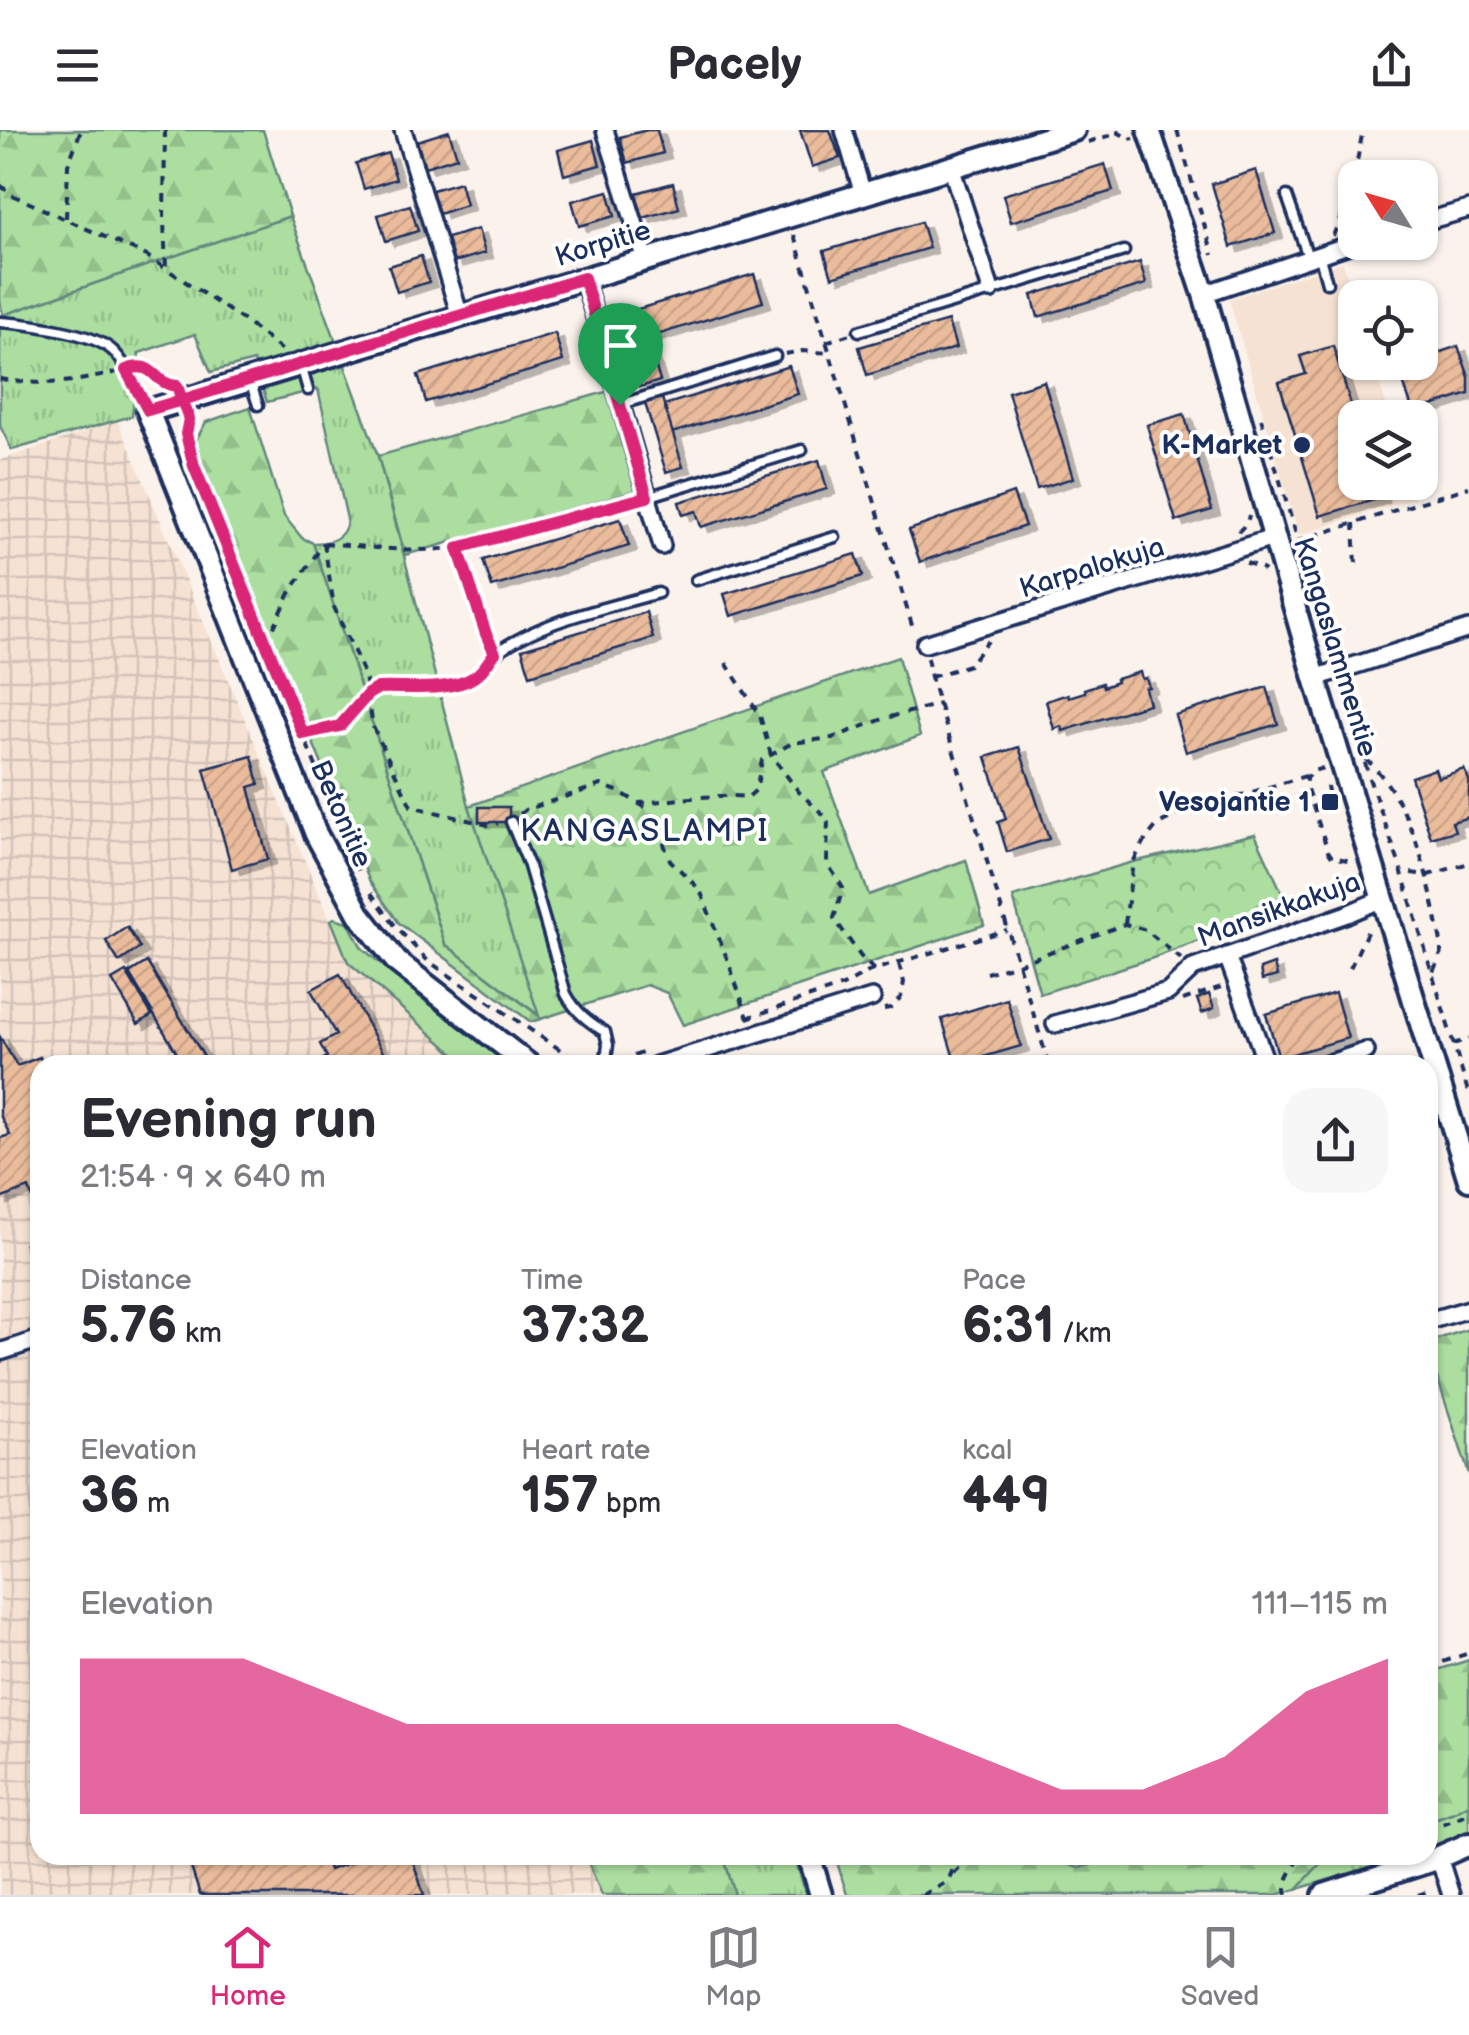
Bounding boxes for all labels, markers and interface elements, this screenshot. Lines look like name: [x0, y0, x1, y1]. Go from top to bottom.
icon: menu: [50, 38, 105, 93]
text: Pacely: [667, 38, 802, 93]
icon: share: [1364, 38, 1419, 93]
north arrow: [1338, 160, 1438, 260]
map controls: [1338, 160, 1438, 500]
street label: Korpitie: [551, 214, 655, 274]
button: locate: [1338, 280, 1438, 380]
pin: [578, 303, 663, 406]
icon: arrive: [593, 318, 648, 373]
button: layers: [1338, 400, 1438, 500]
place label: K-Market: [1161, 429, 1282, 462]
marker: K-Market: [1291, 434, 1313, 456]
street label: Karpalokuja: [1016, 530, 1168, 606]
street label: Kangaslammentie: [1286, 533, 1384, 761]
street label: Betonitie: [303, 755, 379, 873]
place label: Vesojantie 1: [1159, 786, 1310, 819]
marker: Vesojantie 1: [1319, 791, 1341, 813]
district label: KANGASLAMPI: [520, 812, 770, 851]
street label: Mansikkakuja: [1193, 865, 1365, 955]
text: Evening run: [80, 1087, 377, 1154]
button: share: [1283, 1088, 1388, 1193]
text: 21:54 · 9 × 640 m: [80, 1158, 326, 1197]
text: Distance: [80, 1264, 192, 1297]
text: Time: [521, 1264, 583, 1297]
text: Pace: [962, 1264, 1026, 1297]
text: 5.76: [80, 1297, 177, 1357]
text: 37:32: [521, 1297, 649, 1357]
text: 6:31: [962, 1297, 1055, 1357]
text: km: [177, 1317, 222, 1350]
text: /km: [1055, 1317, 1112, 1350]
text: Elevation: [80, 1434, 197, 1467]
text: Heart rate: [521, 1434, 650, 1467]
text: kcal: [962, 1434, 1012, 1467]
text: 36: [80, 1467, 140, 1527]
text: 157: [521, 1467, 599, 1527]
text: 449: [962, 1467, 1050, 1527]
text: m: [140, 1487, 170, 1520]
text: bpm: [599, 1487, 661, 1520]
text: Elevation: [80, 1585, 213, 1624]
text: 111–115 m: [1252, 1585, 1388, 1624]
tab: Home: [210, 1920, 286, 2013]
tab: Map: [705, 1920, 761, 2013]
tab: Saved: [1181, 1920, 1259, 2013]

